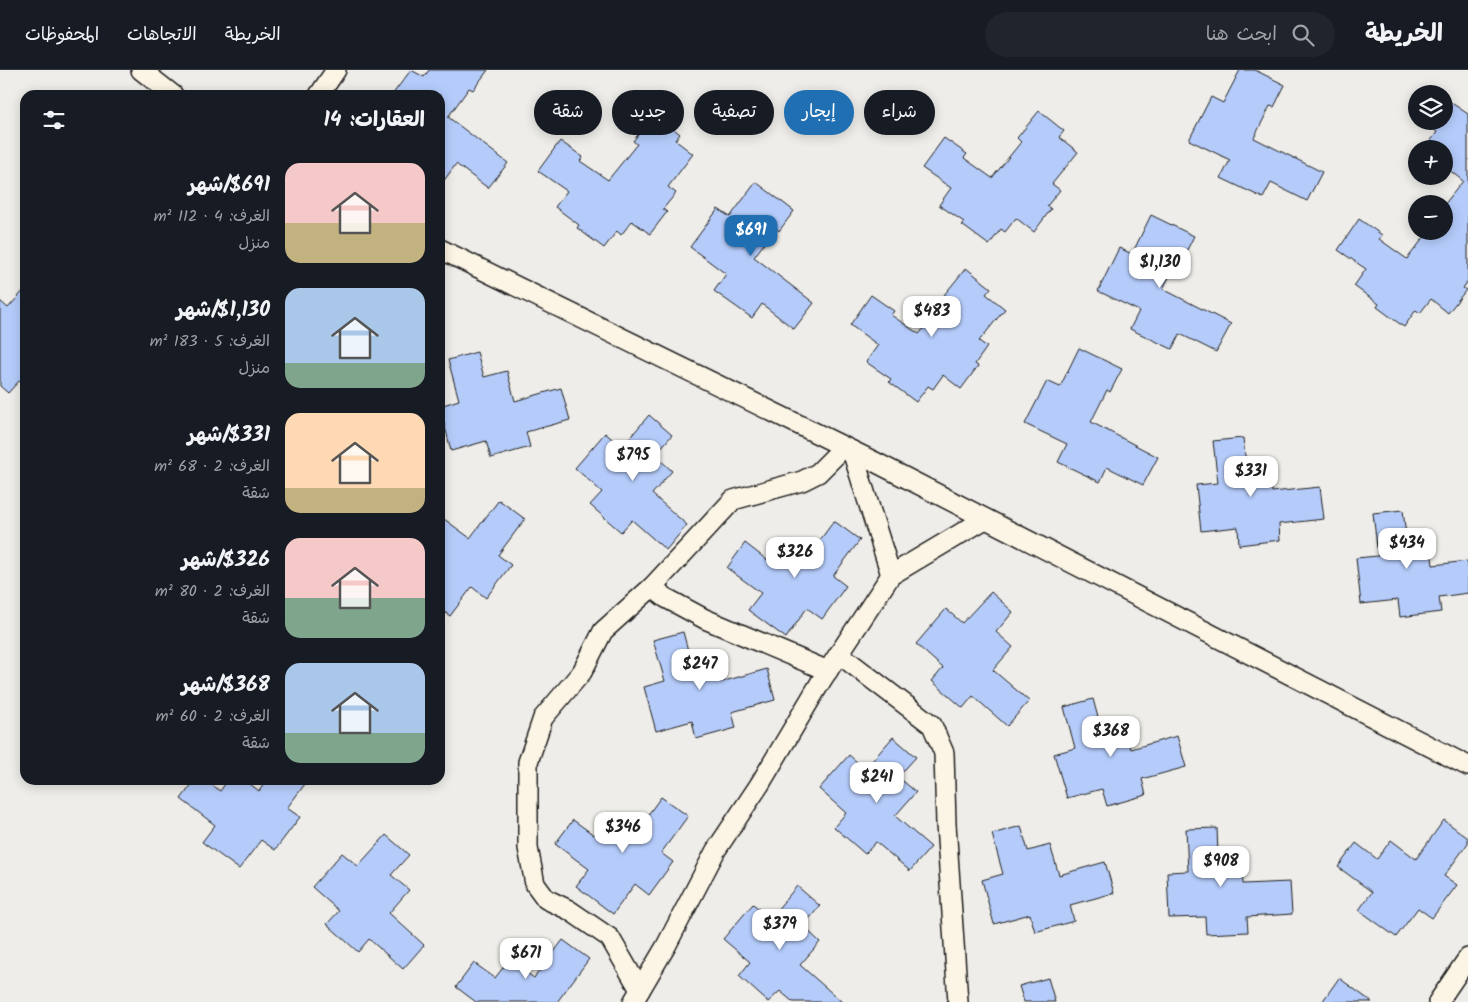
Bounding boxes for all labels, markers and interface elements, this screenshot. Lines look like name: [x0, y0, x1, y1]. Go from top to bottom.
search box: [985, 12, 1335, 57]
text: الخريطة: [1365, 15, 1443, 54]
text: ابحث هنا: [1206, 20, 1277, 50]
text: المحفوظات: [25, 21, 99, 50]
text: الاتجاهات: [127, 21, 197, 50]
text: الخريطة: [225, 21, 281, 50]
icon: search: [1289, 21, 1317, 49]
map controls: [1408, 85, 1453, 240]
button: layers: [1408, 85, 1453, 130]
chip: شقة: [534, 90, 602, 135]
chip: جديد: [612, 90, 684, 135]
chip: تصفية: [694, 90, 774, 135]
chip: إيجار: [784, 90, 854, 135]
chip: شراء: [864, 90, 935, 135]
text: العقارات: 14: [324, 104, 425, 137]
icon: filters: [40, 106, 68, 134]
button: +: [1408, 140, 1453, 185]
text: $691/شهر: [188, 169, 270, 202]
icon: home: [325, 183, 385, 243]
button: −: [1408, 195, 1453, 240]
text: الغرف: 4 · 112 m²: [154, 204, 270, 229]
pin: $691: [721, 214, 781, 257]
text: $691: [735, 218, 767, 243]
text: منزل: [238, 231, 270, 256]
pin: $1,130: [1119, 246, 1201, 289]
text: $1,130: [1140, 250, 1180, 275]
text: $1,130/شهر: [176, 294, 270, 327]
pin: $483: [902, 296, 962, 338]
text: $483: [914, 299, 950, 324]
icon: home: [325, 308, 385, 368]
text: الغرف: 5 · 183 m²: [150, 329, 270, 354]
text: منزل: [238, 356, 270, 381]
text: $331/شهر: [187, 419, 270, 452]
icon: home: [325, 433, 385, 493]
pin: $795: [603, 440, 663, 482]
text: $795: [616, 443, 650, 468]
text: الغرف: 2 · 68 m²: [154, 454, 270, 479]
pin: $331: [1221, 456, 1281, 498]
text: $331: [1235, 459, 1267, 484]
text: شقة: [242, 481, 270, 506]
pin: $434: [1377, 528, 1437, 570]
text: $434: [1389, 531, 1425, 556]
pin: $326: [765, 536, 825, 579]
text: $326: [777, 540, 813, 565]
text: $326/شهر: [182, 544, 270, 577]
icon: home: [325, 558, 385, 618]
text: الغرف: 2 · 80 m²: [155, 579, 270, 604]
text: شقة: [242, 606, 270, 631]
pin: $247: [670, 648, 730, 691]
text: $247: [682, 652, 718, 677]
text: $368/شهر: [181, 669, 270, 702]
icon: home: [325, 683, 385, 743]
text: الغرف: 2 · 60 m²: [156, 704, 270, 729]
pin: $368: [1081, 716, 1141, 758]
text: $368: [1093, 719, 1129, 744]
text: شقة: [242, 731, 270, 756]
pin: $241: [847, 762, 907, 804]
text: $241: [861, 765, 893, 790]
pin: $346: [593, 812, 653, 854]
text: $346: [605, 815, 641, 840]
pin: $908: [1191, 846, 1251, 888]
text: $908: [1203, 849, 1239, 874]
pin: $379: [750, 908, 810, 951]
text: $379: [763, 912, 797, 937]
pin: $671: [496, 938, 556, 980]
text: $671: [511, 941, 541, 966]

